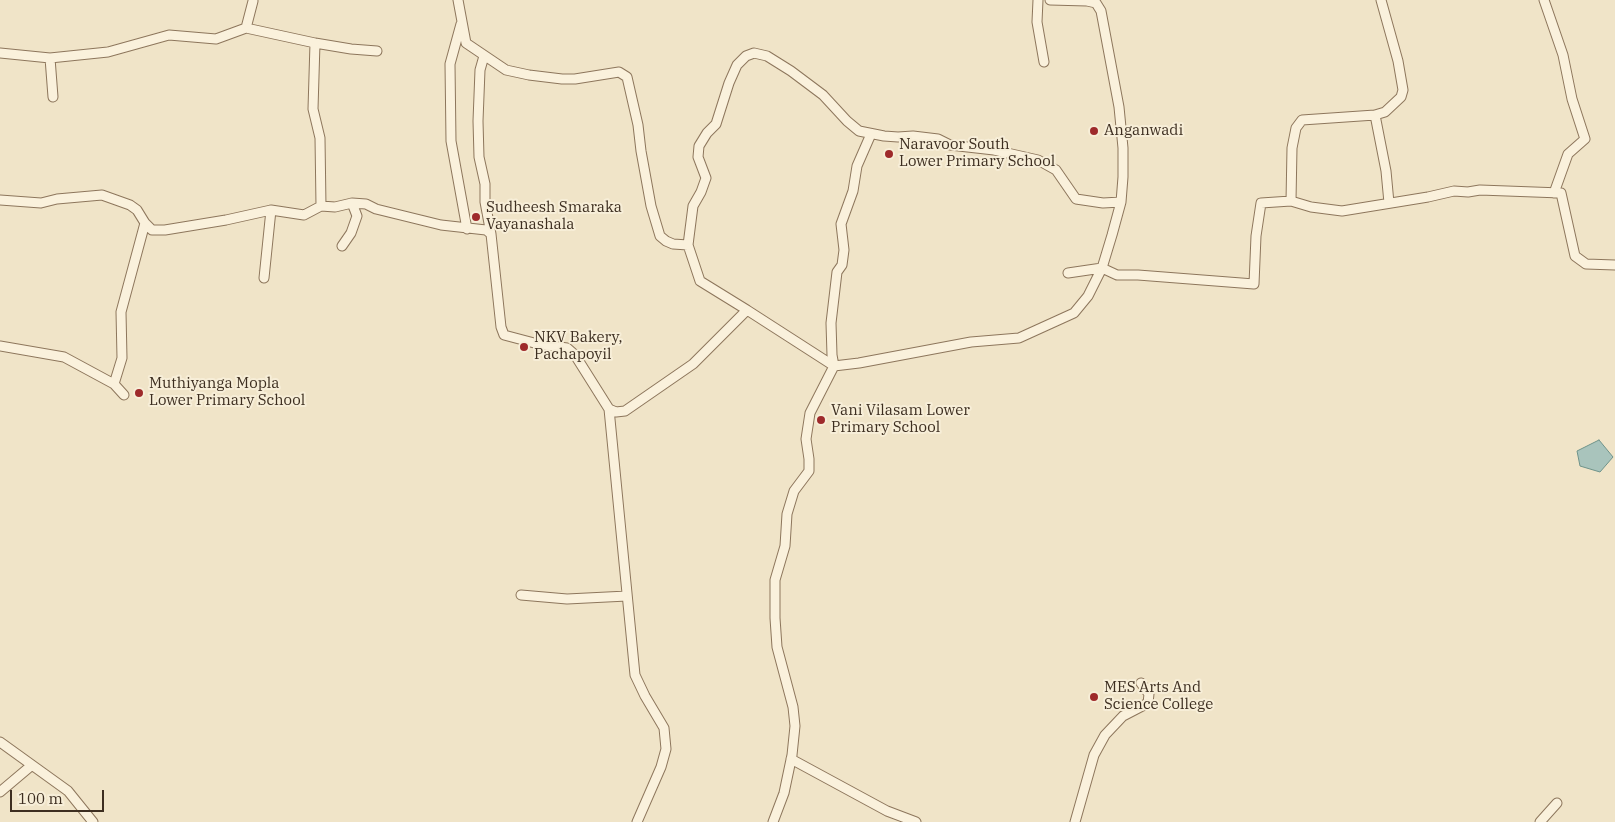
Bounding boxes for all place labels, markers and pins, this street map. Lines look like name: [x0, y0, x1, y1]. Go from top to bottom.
place label: Anganwadi: [1104, 122, 1183, 140]
marker: Anganwadi: [1088, 125, 1100, 137]
place label: Naravoor South Lower Primary School: [899, 136, 1055, 171]
marker: Naravoor South Lower Primary School: [883, 148, 895, 160]
place label: Sudheesh Smaraka Vayanashala: [486, 199, 622, 234]
marker: Sudheesh Smaraka Vayanashala: [470, 211, 482, 223]
place label: NKV Bakery, Pachapoyil: [534, 329, 623, 364]
marker: NKV Bakery, Pachapoyil: [518, 341, 530, 353]
place label: Muthiyanga Mopla Lower Primary School: [149, 375, 305, 410]
marker: Muthiyanga Mopla Lower Primary School: [133, 387, 145, 399]
place label: Vani Vilasam Lower Primary School: [831, 402, 970, 437]
marker: Vani Vilasam Lower Primary School: [815, 414, 827, 426]
place label: MES Arts And Science College: [1104, 679, 1213, 714]
marker: MES Arts And Science College: [1088, 691, 1100, 703]

